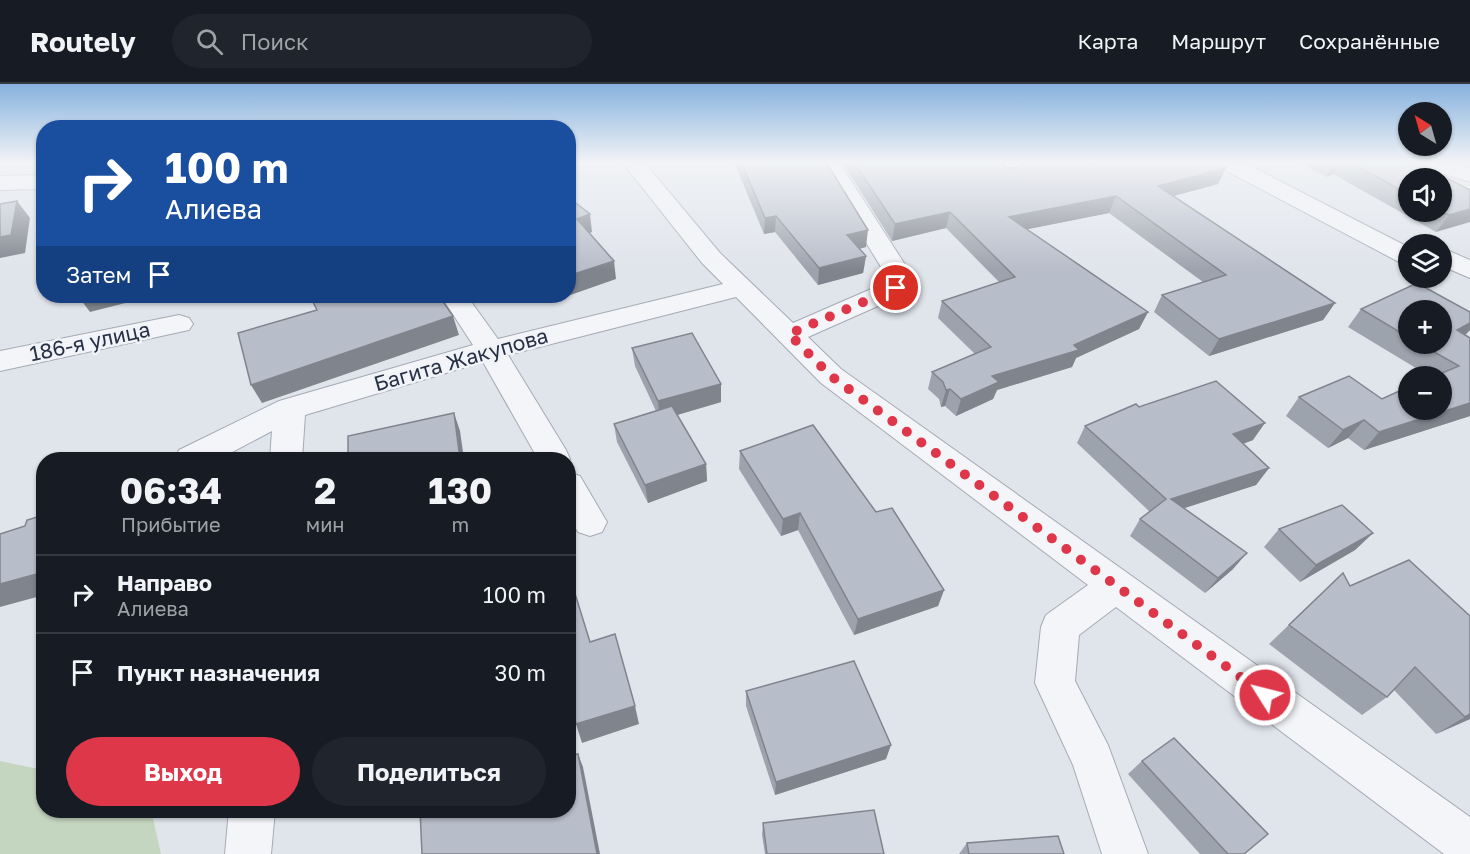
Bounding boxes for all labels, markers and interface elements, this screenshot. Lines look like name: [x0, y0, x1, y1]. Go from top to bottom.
search box: [172, 14, 592, 68]
text: Routely: [30, 25, 136, 58]
icon: search: [193, 25, 226, 58]
text: Поиск: [241, 28, 309, 55]
text: Карта: [1077, 28, 1138, 54]
text: Маршрут: [1171, 28, 1266, 54]
text: Сохранённые: [1299, 28, 1440, 54]
north arrow: [1398, 102, 1452, 156]
map controls: [1398, 102, 1452, 420]
text: 100 m: [165, 142, 288, 192]
icon: right: [66, 144, 144, 222]
button: sound: [1398, 168, 1452, 222]
text: Алиева: [165, 193, 262, 225]
button: layers: [1398, 234, 1452, 288]
icon: arrive: [143, 258, 176, 291]
text: Затем: [66, 261, 131, 288]
pin: [870, 262, 921, 313]
icon: arrive: [879, 271, 912, 304]
button: +: [1398, 300, 1452, 354]
street label: 186-я улица: [27, 316, 152, 366]
street label: Багита Жакупова: [371, 322, 551, 396]
button: −: [1398, 366, 1452, 420]
text: 06:34: [120, 469, 222, 512]
text: 2: [314, 469, 336, 512]
text: 130: [428, 469, 492, 512]
text: Прибытие: [121, 512, 221, 536]
text: мин: [306, 512, 345, 536]
text: m: [451, 512, 469, 536]
text: Направо: [117, 569, 212, 596]
icon: right: [66, 578, 99, 611]
text: 100 m: [483, 581, 546, 608]
text: Алиева: [117, 596, 189, 620]
icon: arrive: [66, 656, 99, 689]
text: Пункт назначения: [117, 659, 320, 686]
text: 30 m: [495, 659, 546, 686]
position arrow: [1233, 663, 1297, 727]
button: Выход: [66, 737, 300, 806]
button: Поделиться: [312, 737, 546, 806]

